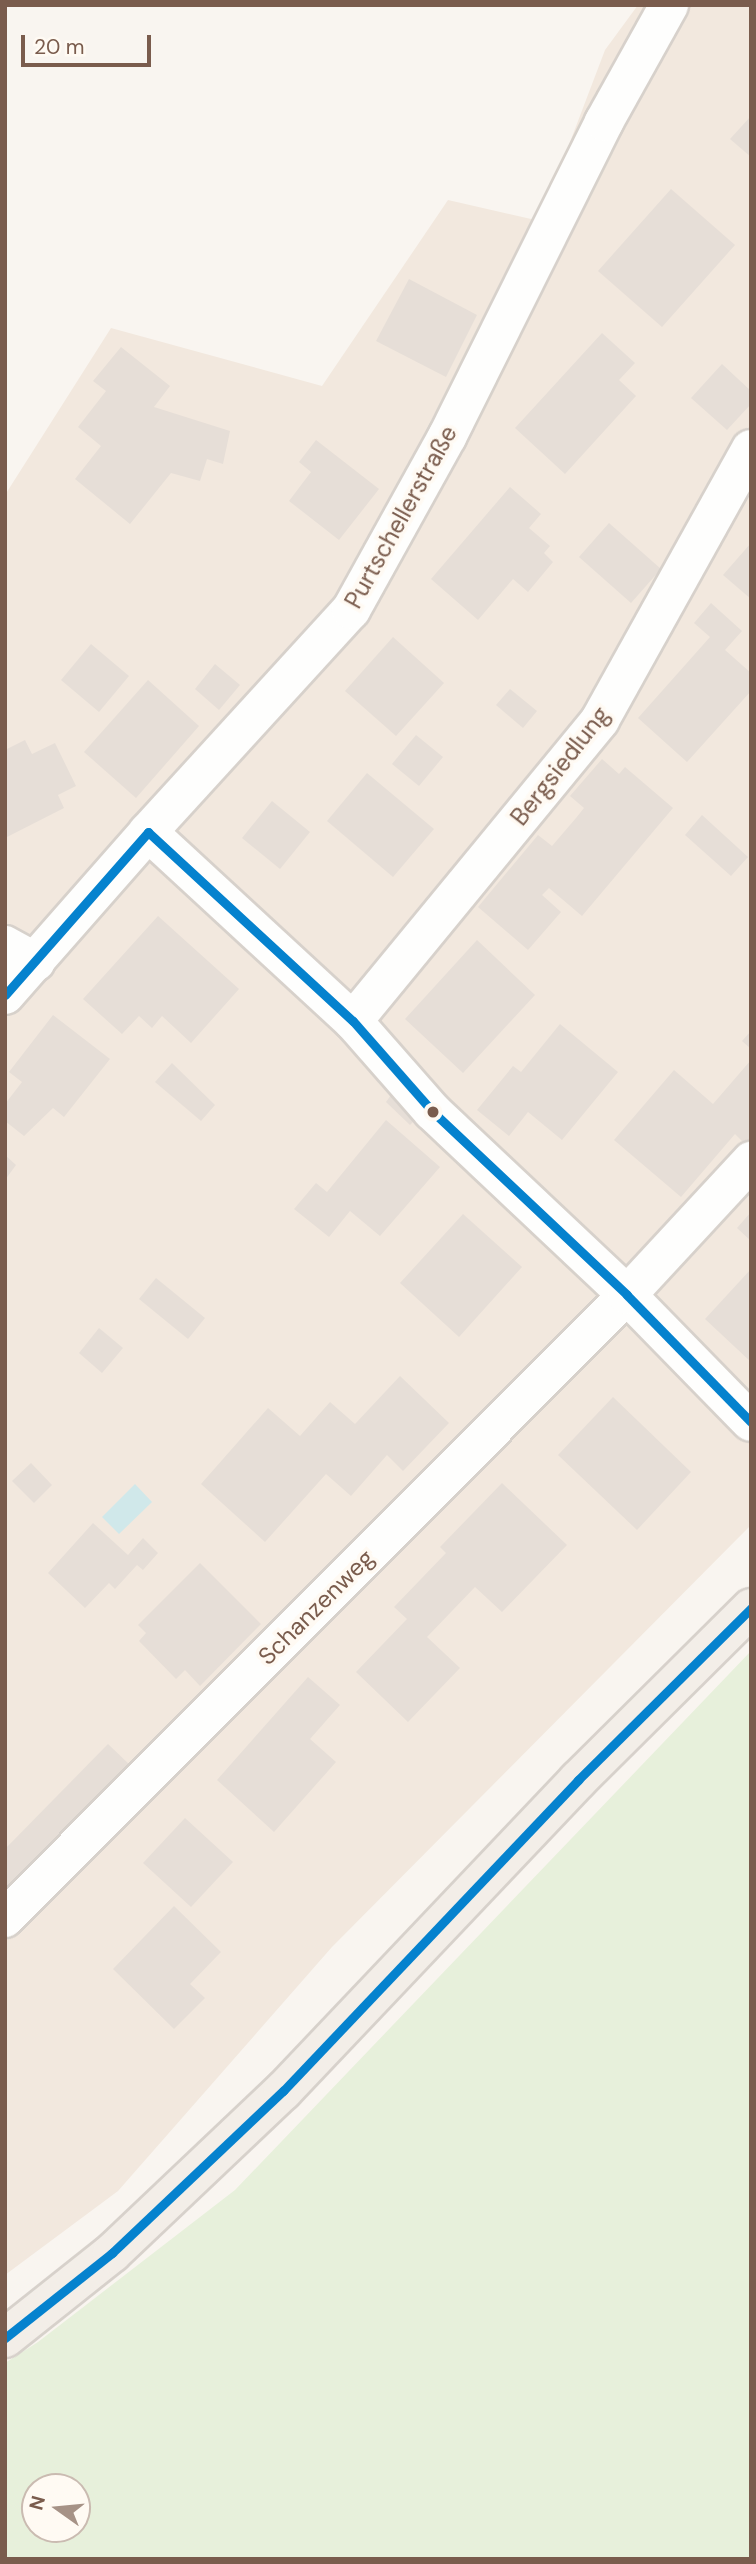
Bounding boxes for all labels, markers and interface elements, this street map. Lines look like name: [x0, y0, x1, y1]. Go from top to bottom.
scale bar: [24, 21, 154, 65]
text: 20 m: [34, 33, 85, 61]
street label: Purtschellerstraße: [339, 421, 463, 613]
street label: Bergsiedlung: [505, 701, 615, 831]
unlabelled marker: [426, 1105, 440, 1119]
street label: Schanzenweg: [252, 1543, 380, 1671]
north arrow: [21, 2473, 91, 2543]
text: N: [23, 2493, 51, 2513]

